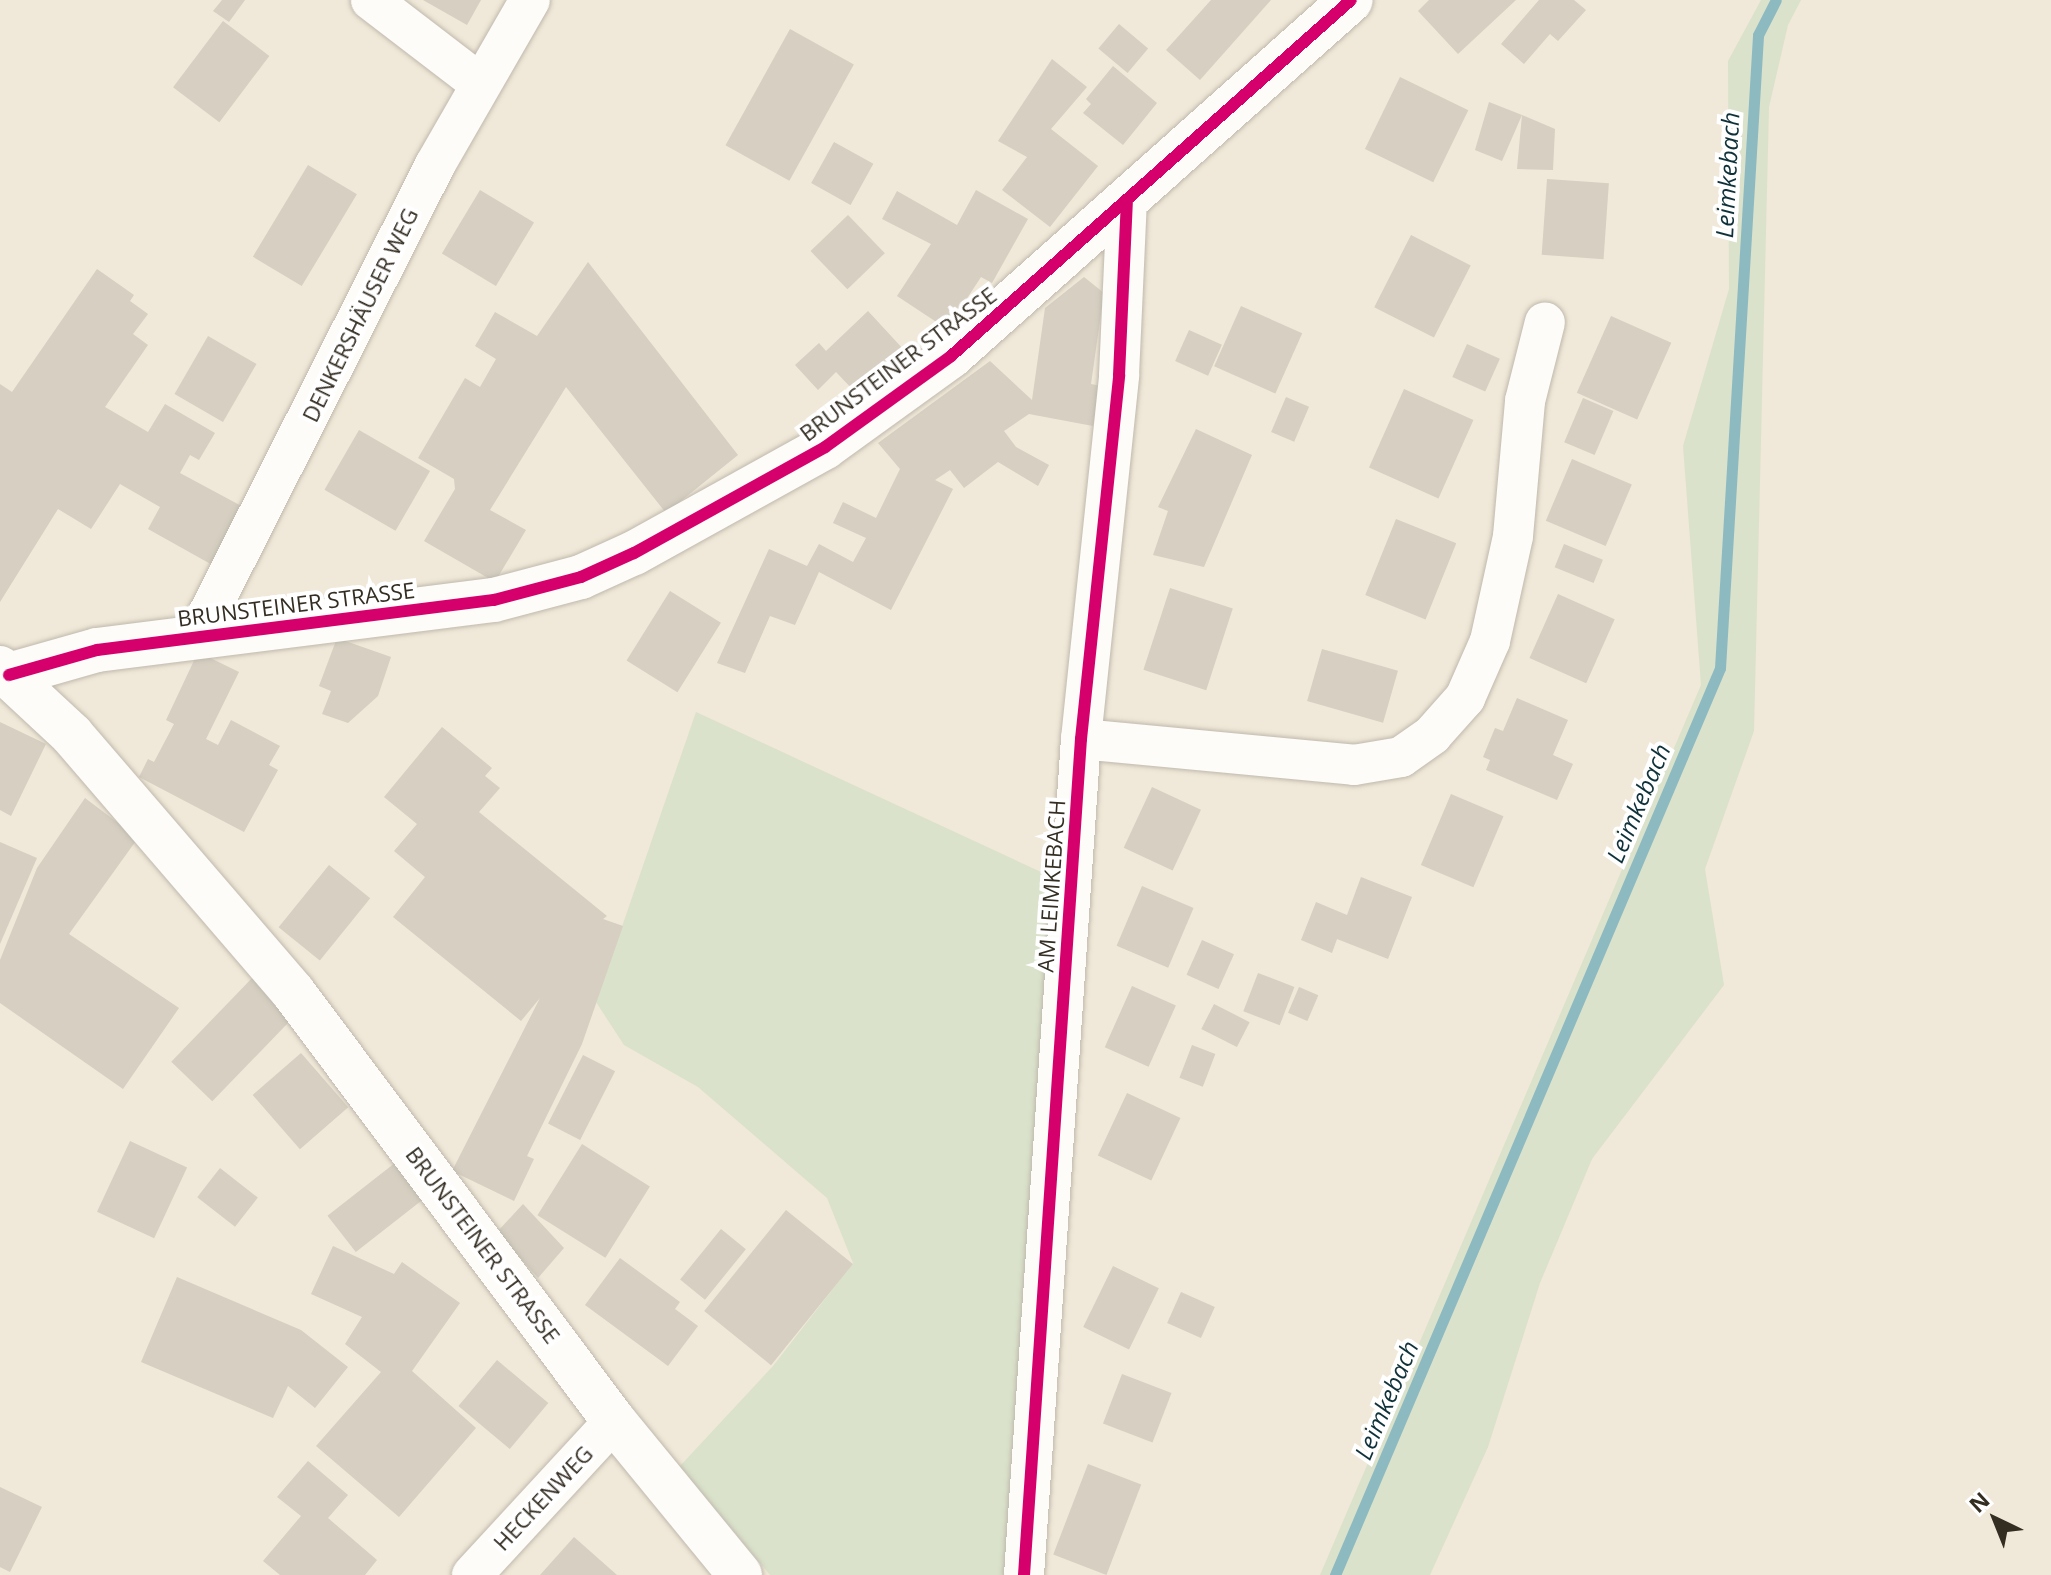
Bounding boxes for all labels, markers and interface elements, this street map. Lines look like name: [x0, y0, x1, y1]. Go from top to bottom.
water label: Leimkebach: [1709, 111, 1745, 239]
street label: DENKERSHÄUSER WEG: [297, 204, 423, 426]
street label: BRUNSTEINER STRASSE: [795, 282, 1001, 446]
street label: BRUNSTEINER STRASSE: [176, 576, 416, 632]
water label: Leimkebach: [1600, 739, 1676, 867]
street label: AM LEIMKEBACH: [1032, 799, 1070, 973]
street label: BRUNSTEINER STRASSE: [401, 1142, 565, 1348]
water label: Leimkebach: [1348, 1336, 1424, 1464]
street label: HECKENWEG: [488, 1440, 598, 1556]
north arrow: [1955, 1479, 2035, 1559]
text: N: [1962, 1484, 1995, 1519]

